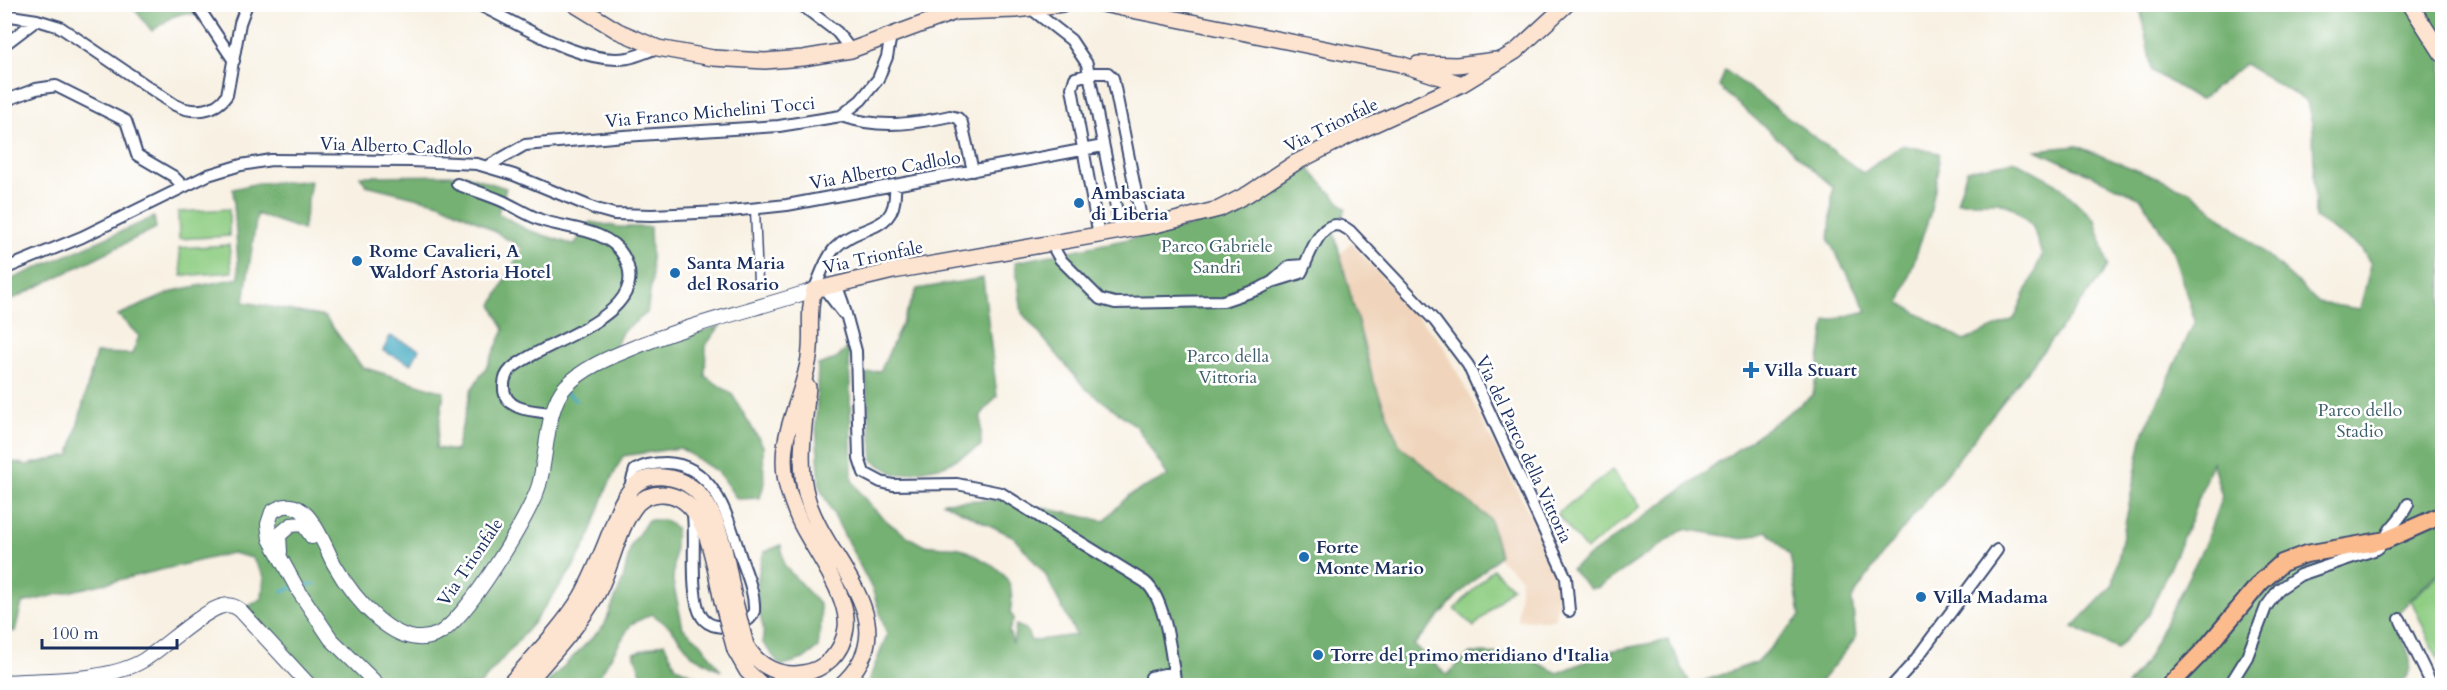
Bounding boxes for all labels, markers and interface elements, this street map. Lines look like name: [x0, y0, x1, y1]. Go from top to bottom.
street label: Via Franco Michelini Tocci: [604, 91, 816, 134]
street label: Via Trionfale: [1280, 92, 1382, 159]
street label: Via Alberto Cadlolo: [319, 131, 473, 162]
street label: Via Alberto Cadlolo: [808, 145, 963, 196]
place label: Ambasciata di Liberia: [1091, 181, 1186, 227]
marker: Ambasciata di Liberia: [1072, 196, 1086, 210]
park label: Parco Gabriele Sandri: [1161, 234, 1273, 280]
street label: Via Trionfale: [821, 235, 925, 280]
place label: Rome Cavalieri, A Waldorf Astoria Hotel: [368, 239, 551, 285]
place label: Santa Maria del Rosario: [687, 251, 785, 297]
marker: Rome Cavalieri, A Waldorf Astoria Hotel: [350, 254, 364, 268]
marker: Santa Maria del Rosario: [668, 266, 682, 280]
park label: Parco della Vittoria: [1187, 344, 1269, 390]
street label: Via del Parco della Vittoria: [1469, 351, 1578, 547]
place label: Villa Stuart: [1764, 358, 1857, 383]
marker: Villa Stuart: [1742, 361, 1760, 379]
park label: Parco dello Stadio: [2318, 398, 2402, 444]
street label: Via Trionfale: [432, 513, 509, 611]
place label: Forte Monte Mario: [1316, 535, 1424, 581]
marker: Forte Monte Mario: [1297, 550, 1311, 564]
place label: Villa Madama: [1933, 585, 2048, 610]
marker: Villa Madama: [1914, 590, 1928, 604]
scale bar: [42, 612, 177, 650]
text: 100 m: [51, 621, 99, 646]
place label: Torre del primo meridiano d'Italia: [1330, 643, 1610, 668]
marker: Torre del primo meridiano d'Italia: [1311, 648, 1325, 662]

